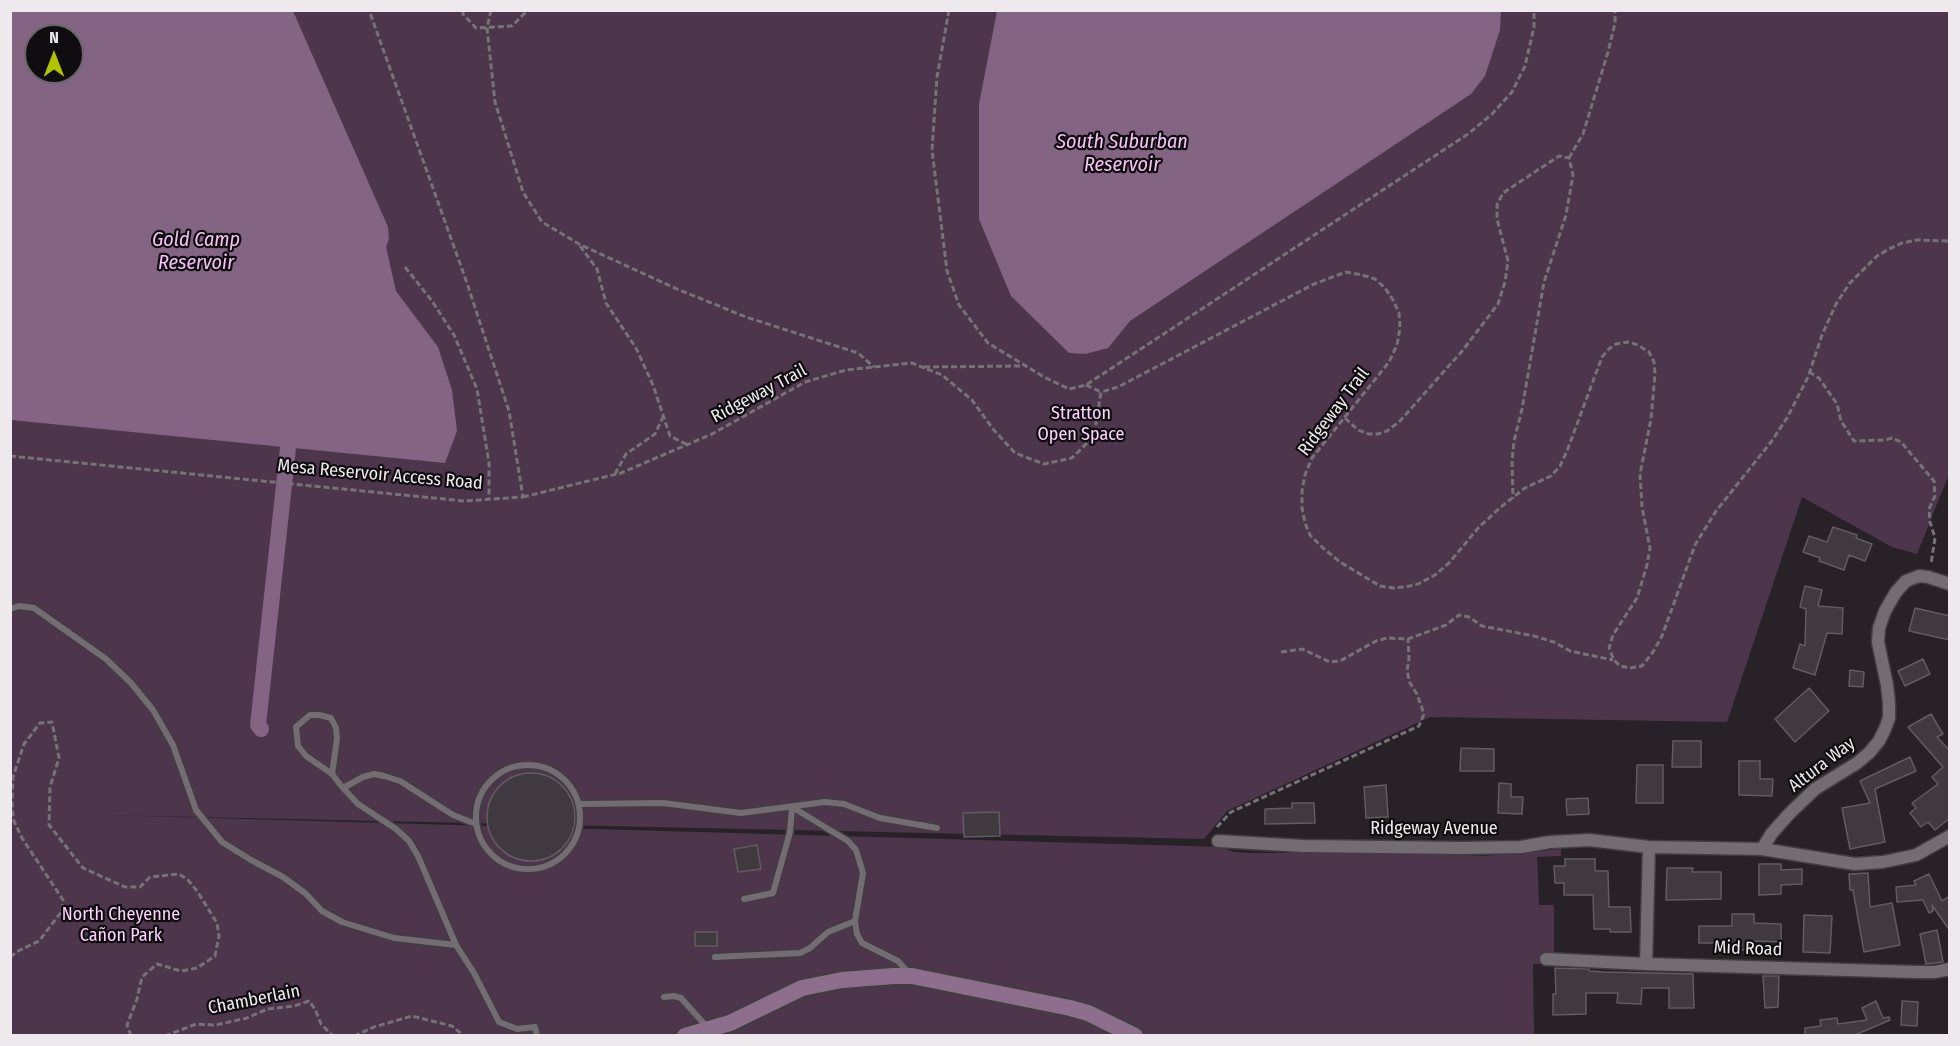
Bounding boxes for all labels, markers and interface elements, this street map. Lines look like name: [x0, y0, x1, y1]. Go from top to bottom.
north arrow: [24, 24, 84, 84]
text: N: [49, 28, 59, 47]
water label: South Suburban Reservoir: [1056, 130, 1188, 177]
water label: Gold Camp Reservoir: [152, 228, 240, 275]
street label: Ridgeway Trail: [708, 360, 810, 428]
street label: Ridgeway Trail: [1294, 364, 1374, 460]
park label: Stratton Open Space: [1038, 403, 1124, 446]
street label: Mesa Reservoir Access Road: [277, 455, 483, 495]
street label: Altura Way: [1784, 733, 1860, 797]
street label: Ridgeway Avenue: [1370, 818, 1498, 840]
park label: North Cheyenne Cañon Park: [62, 904, 180, 946]
street label: Mid Road: [1713, 937, 1783, 961]
street label: Chamberlain: [206, 980, 302, 1020]

